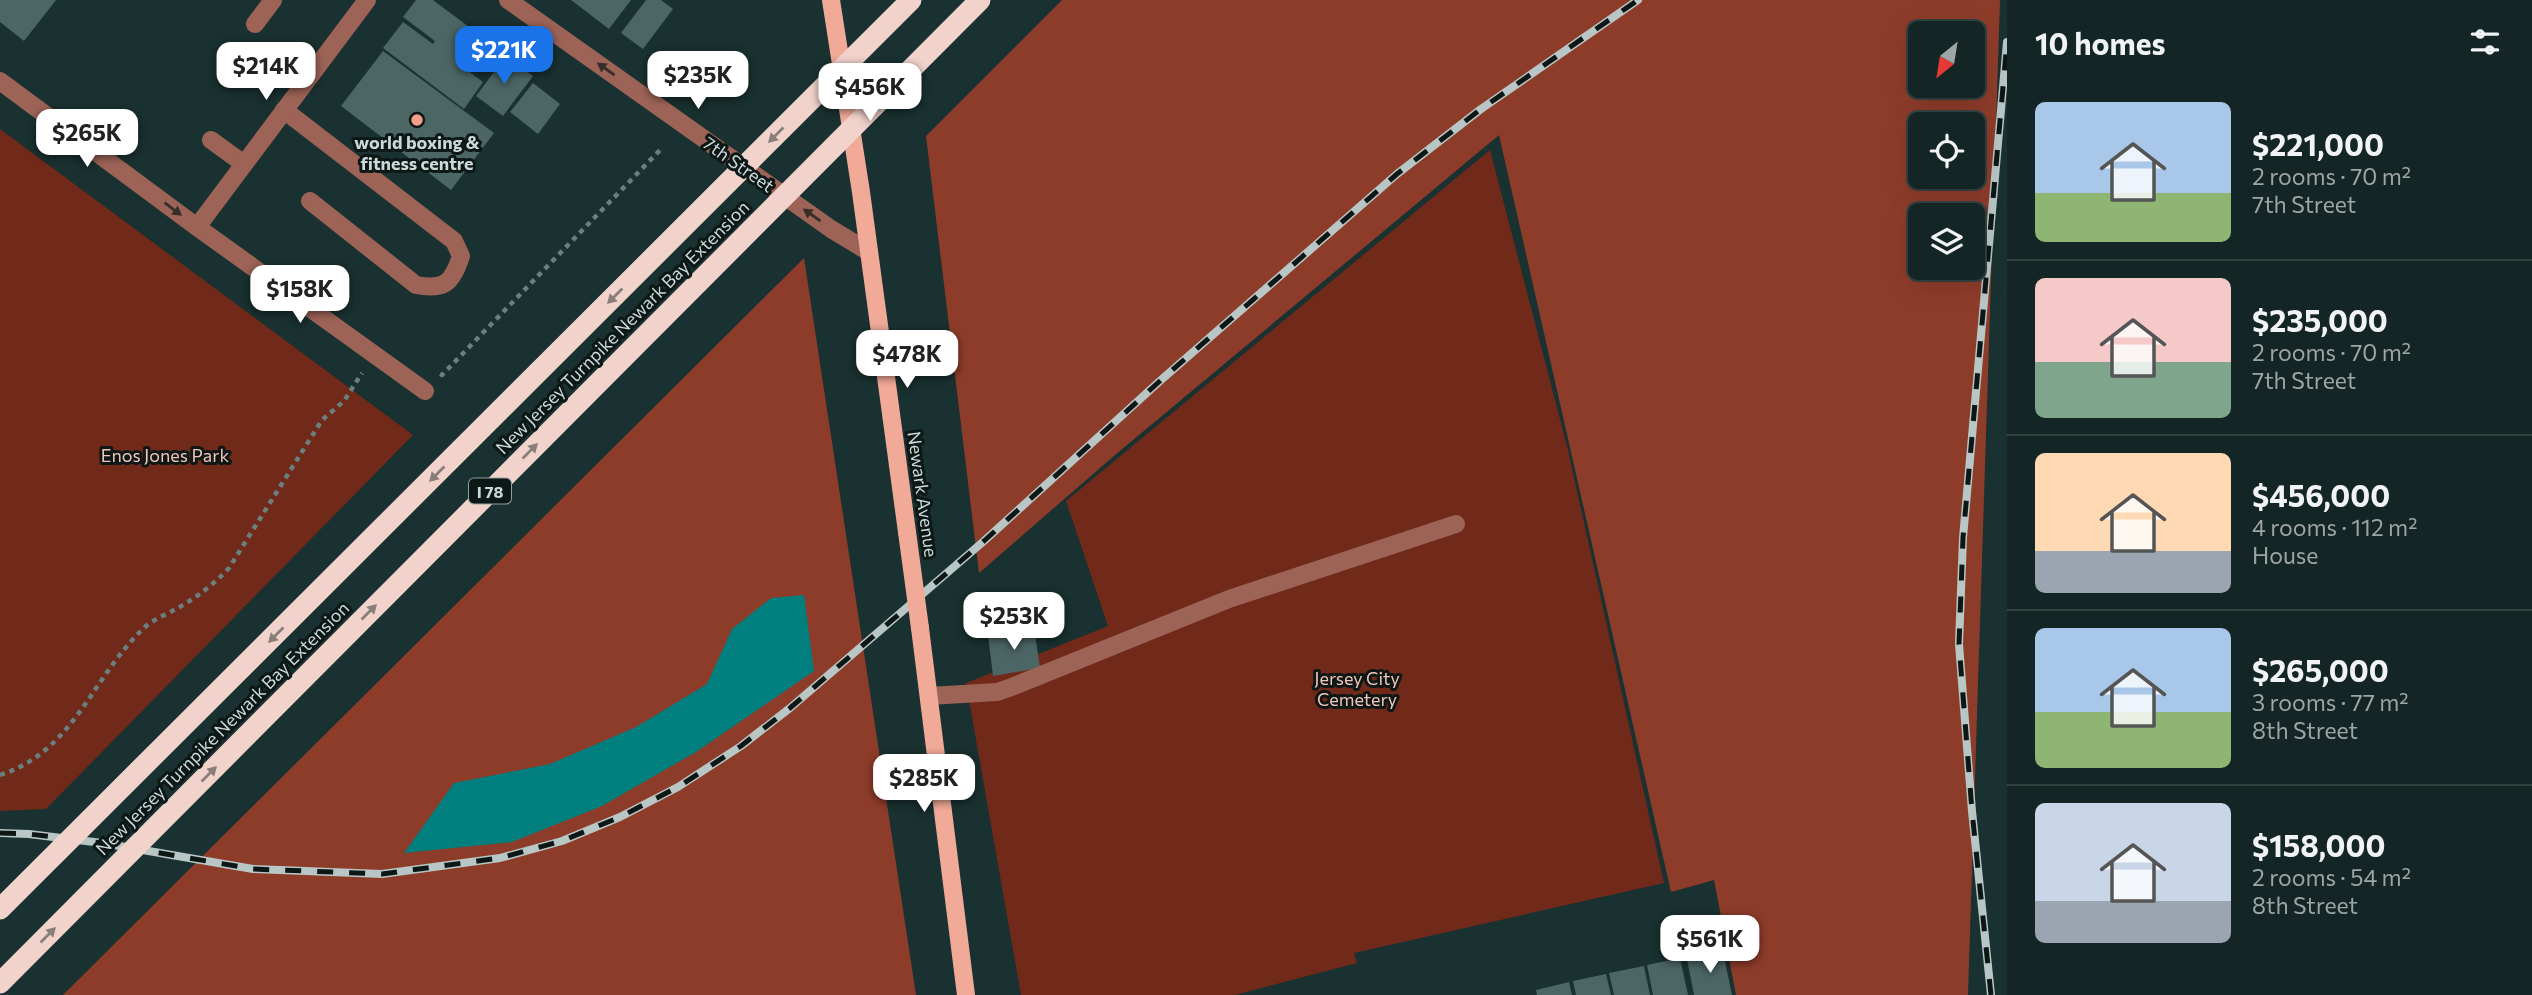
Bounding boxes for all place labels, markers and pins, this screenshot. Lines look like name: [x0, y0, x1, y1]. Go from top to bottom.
pin: $221K: [455, 27, 553, 86]
pin: $214K: [217, 42, 315, 102]
pin: $235K: [649, 52, 747, 111]
pin: $456K: [821, 64, 919, 123]
pin: $265K: [38, 110, 136, 169]
marker: world boxing & fitness centre: [409, 112, 425, 128]
place label: world boxing & fitness centre: [354, 131, 480, 174]
pin: $158K: [251, 266, 349, 325]
pin: $478K: [858, 330, 956, 390]
pin: $253K: [965, 592, 1063, 652]
pin: $285K: [875, 754, 973, 814]
pin: $561K: [1661, 916, 1759, 975]

